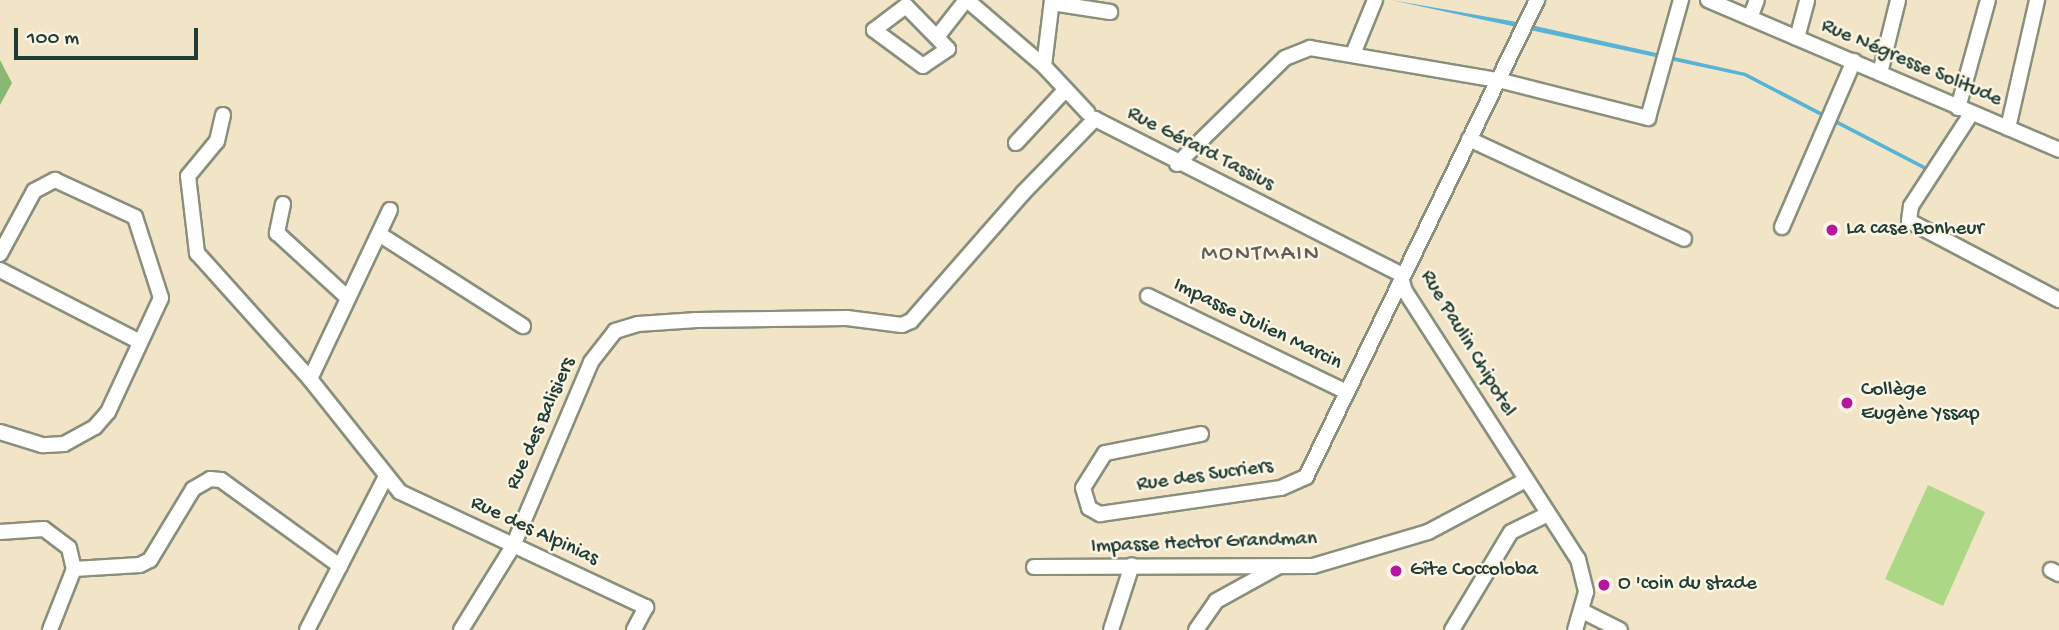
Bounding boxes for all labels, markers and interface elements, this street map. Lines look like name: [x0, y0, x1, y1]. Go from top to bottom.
scale bar: [18, 14, 201, 58]
street label: Rue Négresse Solitude: [1817, 14, 2005, 114]
text: 100 m: [27, 27, 79, 52]
street label: Rue Gérard Tassius: [1122, 102, 1278, 198]
place label: La case Bonheur: [1846, 217, 1984, 243]
marker: La case Bonheur: [1824, 222, 1840, 238]
district label: MONTMAIN: [1202, 241, 1320, 269]
street label: Rue Paulin Chipotel: [1413, 266, 1521, 422]
street label: Impasse Julien Marcin: [1169, 273, 1345, 377]
street label: Rue des Balisiers: [502, 354, 582, 494]
place label: Collège Eugène Yssap: [1861, 378, 1980, 428]
marker: Collège Eugène Yssap: [1839, 395, 1855, 411]
street label: Rue des Sucriers: [1135, 455, 1275, 499]
street label: Rue des Alpinias: [466, 491, 602, 573]
street label: Impasse Hector Grandman: [1091, 527, 1317, 561]
place label: Gîte Coccoloba: [1410, 558, 1538, 584]
marker: Gîte Coccoloba: [1388, 563, 1404, 579]
place label: O 'coin du stade: [1618, 572, 1757, 598]
marker: O 'coin du stade: [1596, 577, 1612, 593]

